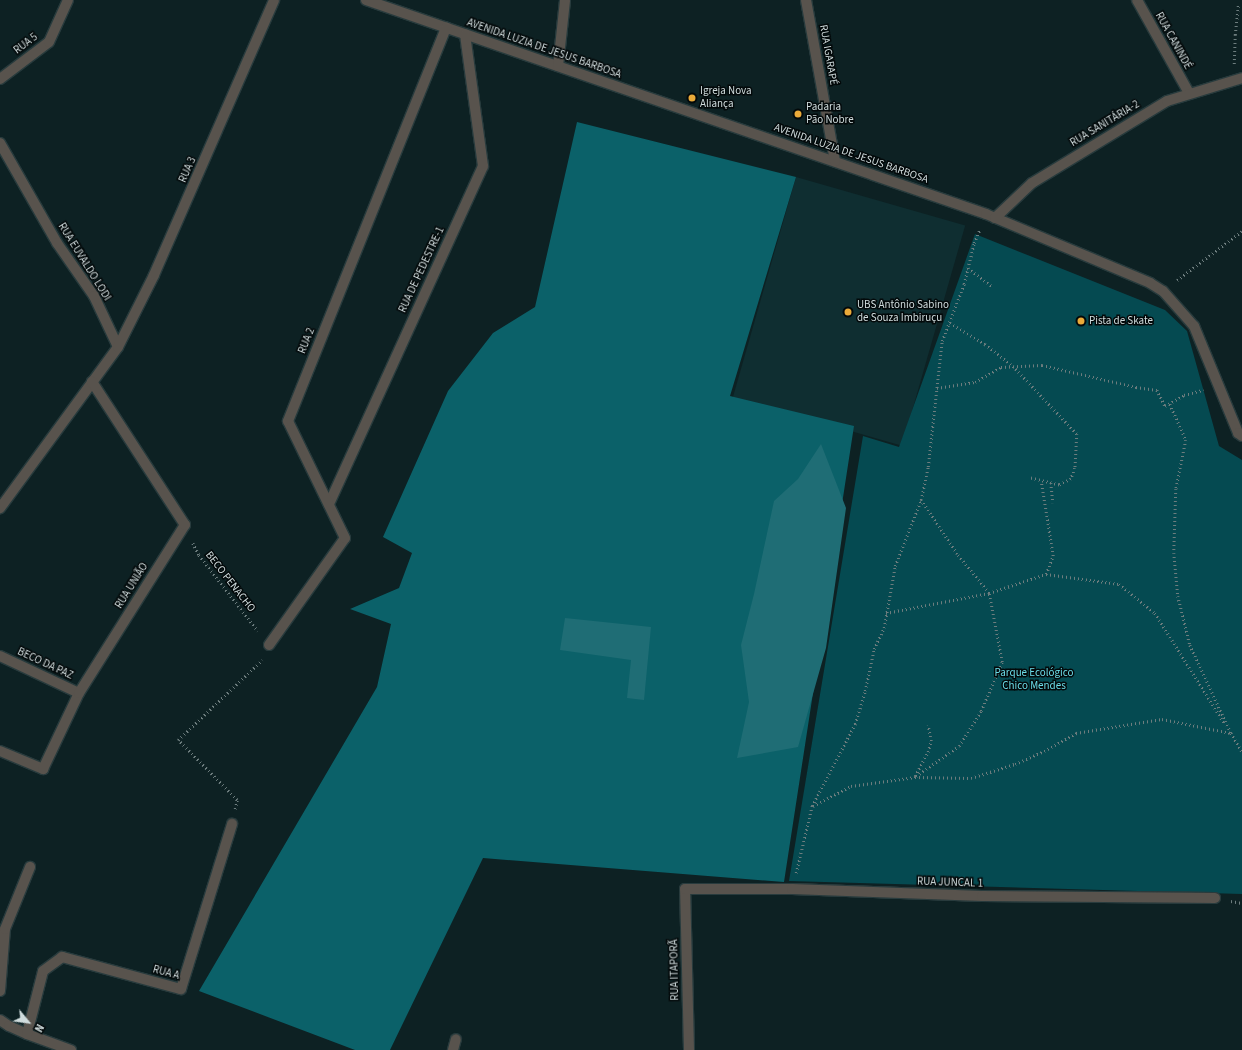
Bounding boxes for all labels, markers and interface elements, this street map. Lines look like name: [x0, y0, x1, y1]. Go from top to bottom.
street label: RUA CANINDÉ: [1152, 10, 1194, 72]
street label: AVENIDA LUZIA DE JESUS BARBOSA: [465, 16, 623, 82]
street label: RUA IGARAPÉ: [816, 24, 840, 86]
street label: RUA 5: [11, 31, 41, 57]
place label: Igreja Nova Aliança: [700, 85, 752, 111]
marker: Igreja Nova Aliança: [687, 93, 697, 103]
street label: RUA SANITÁRIA-2: [1068, 98, 1142, 150]
place label: Padaria Pão Nobre: [806, 101, 854, 127]
marker: Padaria Pão Nobre: [793, 109, 803, 119]
street label: AVENIDA LUZIA DE JESUS BARBOSA: [772, 121, 930, 187]
street label: RUA 3: [177, 155, 199, 185]
street label: RUA EUVALDO LODI: [55, 221, 113, 303]
street label: RUA DE PEDESTRE-1: [396, 225, 448, 315]
place label: UBS Antônio Sabino de Souza Imbiruçu: [857, 299, 949, 325]
marker: UBS Antônio Sabino de Souza Imbiruçu: [842, 306, 854, 318]
place label: Pista de Skate: [1089, 314, 1153, 328]
marker: Pista de Skate: [1076, 316, 1086, 326]
street label: RUA 2: [296, 326, 318, 356]
street label: BECO PENACHO: [202, 549, 258, 615]
street label: RUA UNIÃO: [113, 561, 151, 611]
street label: BECO DA PAZ: [15, 645, 75, 683]
park label: Parque Ecológico Chico Mendes: [995, 667, 1073, 693]
street label: RUA JUNCAL 1: [917, 875, 983, 891]
street label: RUA ITAPORÃ: [668, 939, 682, 1001]
street label: RUA A: [151, 963, 181, 983]
north arrow: [8, 1002, 48, 1042]
text: N: [31, 1021, 47, 1035]

